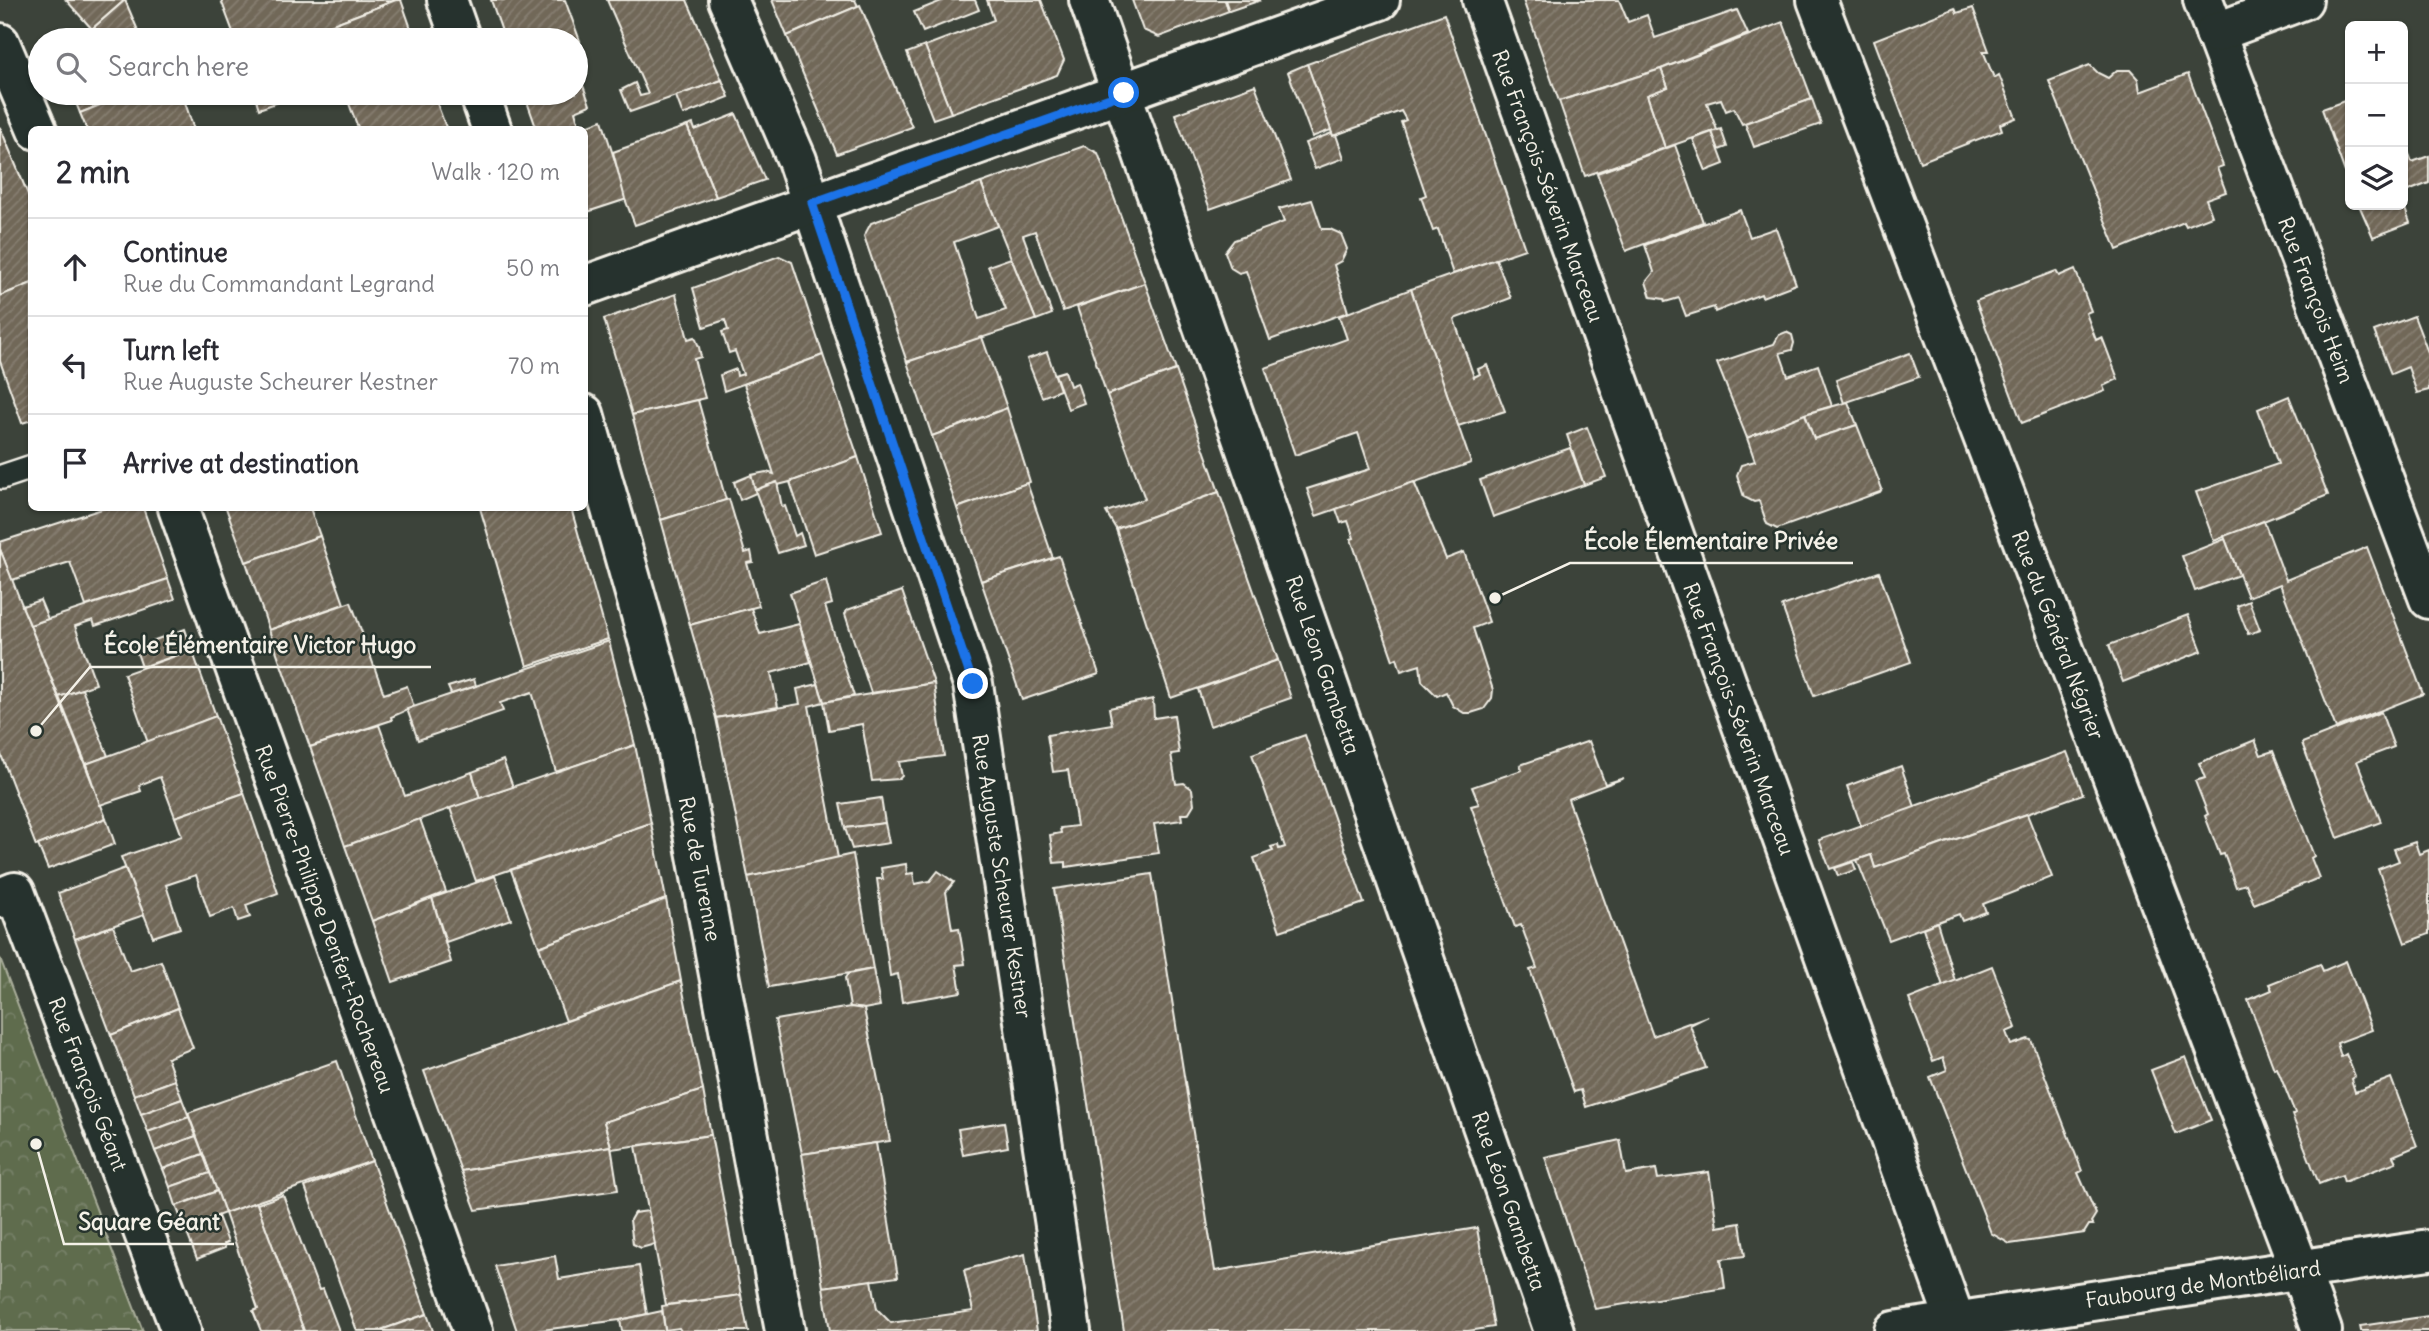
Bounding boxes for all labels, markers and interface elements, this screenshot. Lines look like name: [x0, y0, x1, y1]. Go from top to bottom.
map controls: [2345, 21, 2408, 210]
button: +: [2345, 21, 2408, 84]
search box: [28, 28, 588, 105]
street label: Rue François-Séverin Marceau: [1486, 46, 1610, 326]
icon: search: [52, 48, 90, 86]
text: Search here: [108, 50, 249, 83]
route start: [1108, 77, 1139, 108]
button: −: [2345, 84, 2408, 147]
button: layers: [2345, 147, 2408, 210]
text: 2 min: [56, 153, 130, 191]
text: Walk · 120 m: [431, 157, 560, 186]
street label: Rue François Heim: [2272, 213, 2360, 387]
text: Continue: [123, 236, 228, 269]
icon: ahead: [56, 248, 94, 286]
text: 50 m: [506, 253, 560, 282]
text: Rue du Commandant Legrand: [123, 269, 435, 298]
text: Turn left: [123, 334, 219, 367]
icon: left: [56, 346, 94, 384]
text: 70 m: [508, 351, 560, 380]
text: Rue Auguste Scheurer Kestner: [123, 367, 438, 396]
icon: arrive: [56, 444, 94, 482]
text: Arrive at destination: [123, 447, 359, 480]
callout: École Élementaire Privée: [1570, 519, 1853, 563]
text: École Élementaire Privée: [1584, 526, 1838, 555]
street label: Rue du Général Négrier: [2006, 527, 2111, 744]
street label: Rue Léon Gambetta: [1280, 572, 1366, 758]
street label: Rue François-Séverin Marceau: [1677, 579, 1801, 859]
callout: École Élémentaire Victor Hugo: [90, 623, 431, 667]
text: École Élémentaire Victor Hugo: [104, 630, 416, 659]
route end: [957, 668, 988, 699]
street label: Rue Auguste Scheurer Kestner: [966, 732, 1038, 1020]
street label: Rue Pierre-Philippe Denfert-Rochereau: [249, 741, 401, 1097]
street label: Rue de Turenne: [673, 794, 727, 944]
street label: Rue François Géant: [42, 993, 134, 1175]
street label: Rue Léon Gambetta: [1466, 1108, 1552, 1294]
callout: Square Géant: [64, 1200, 234, 1244]
text: Square Géant: [78, 1207, 220, 1236]
street label: Faubourg de Montbéliard: [2084, 1254, 2322, 1314]

